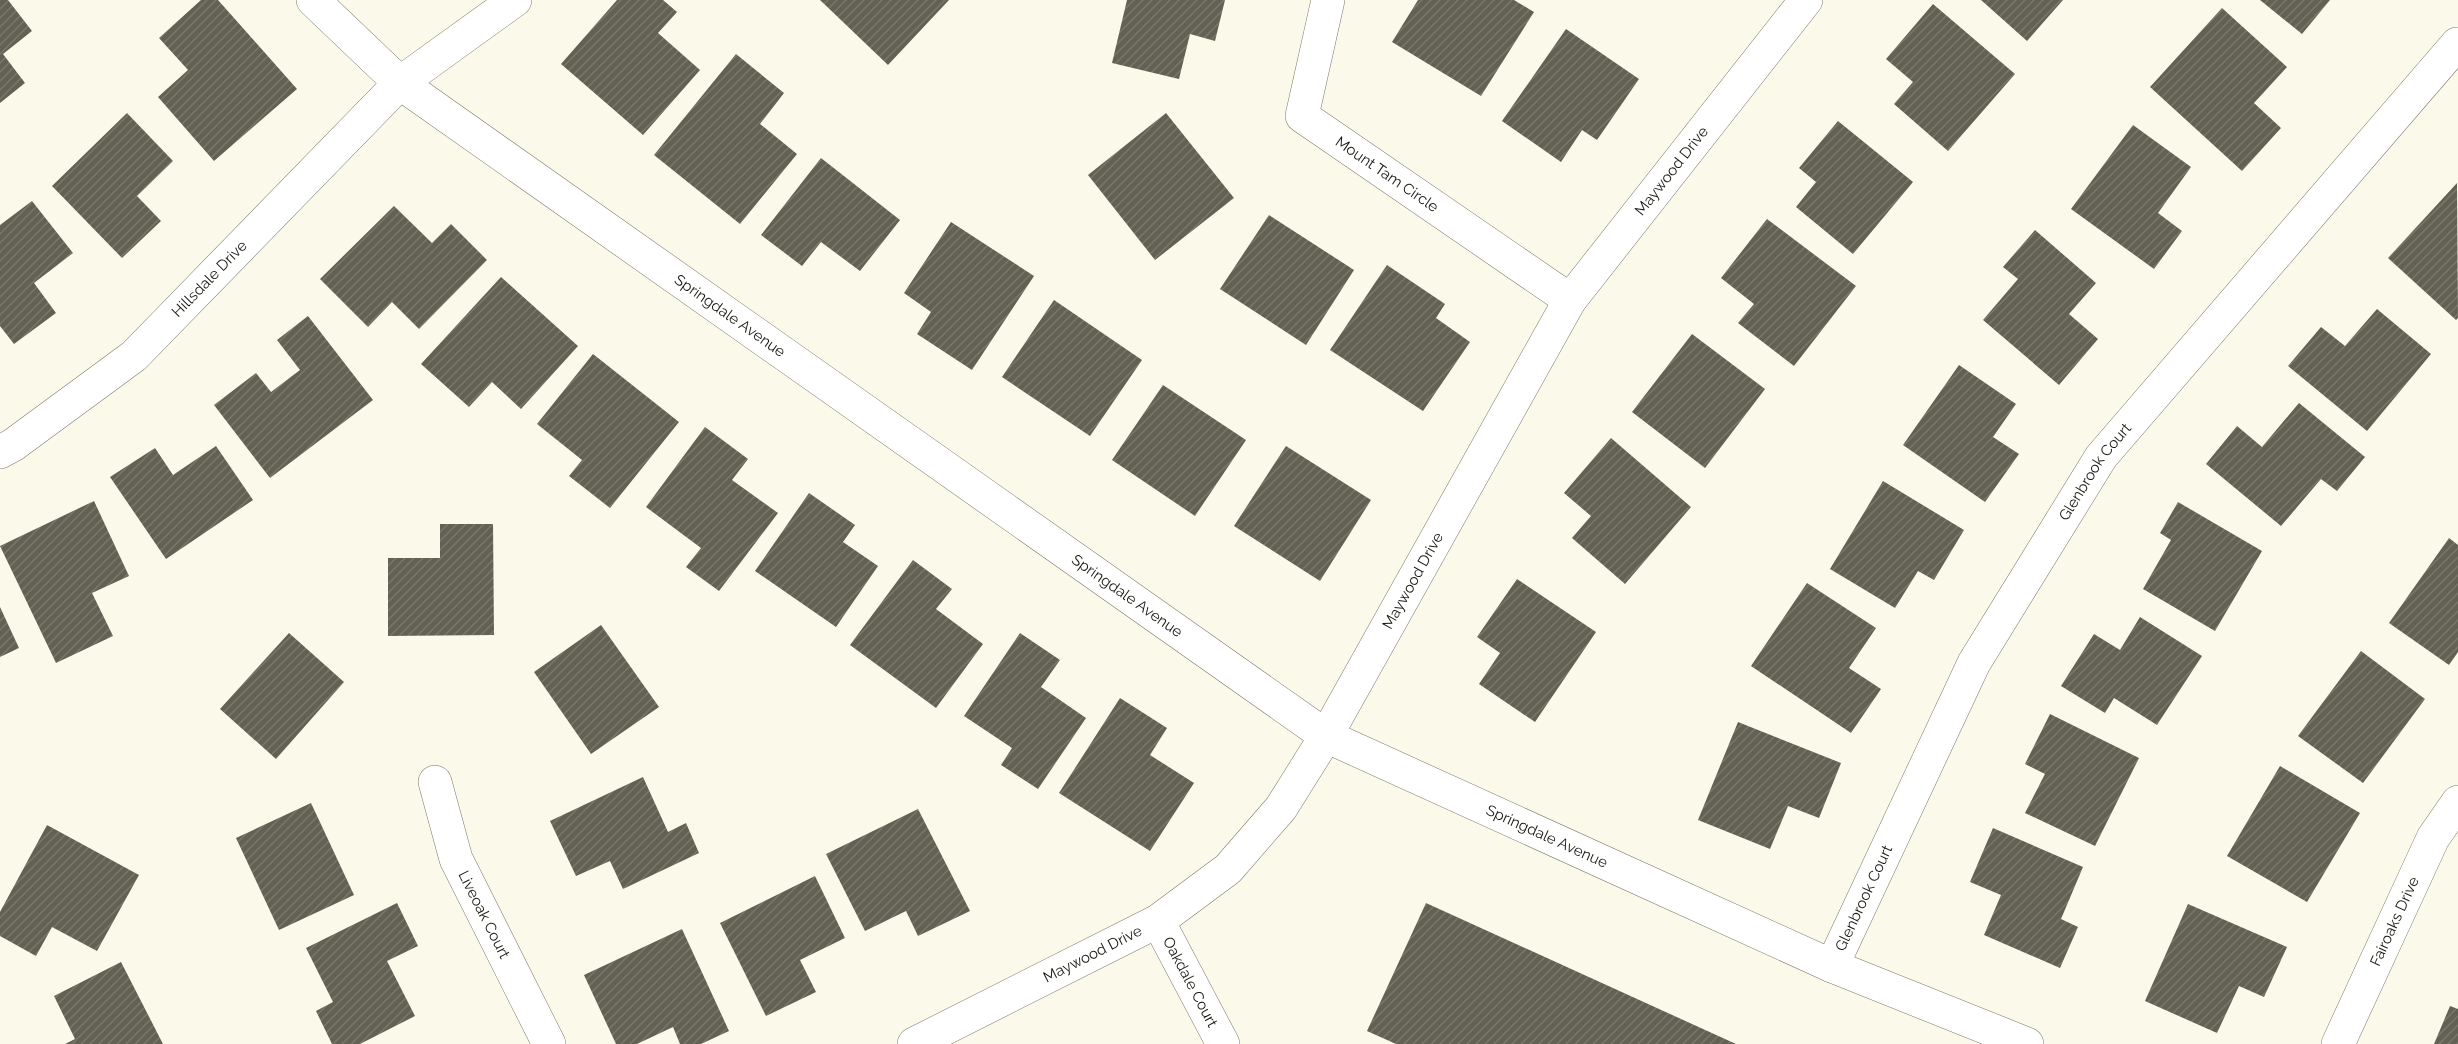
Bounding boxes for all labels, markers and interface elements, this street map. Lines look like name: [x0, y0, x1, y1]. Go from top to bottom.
street label: Maywood Drive: [1631, 123, 1712, 219]
street label: Mount Tam Circle: [1332, 133, 1442, 216]
street label: Hillsdale Drive: [168, 236, 251, 321]
street label: Springdale Avenue: [671, 270, 789, 361]
street label: Glenbrook Court: [2055, 419, 2135, 524]
street label: Maywood Drive: [1379, 529, 1447, 632]
street label: Springdale Avenue: [1068, 551, 1186, 641]
street label: Springdale Avenue: [1483, 801, 1611, 872]
street label: Glenbrook Court: [1831, 842, 1896, 954]
street label: Liveoak Court: [454, 868, 514, 961]
street label: Fairoaks Drive: [2366, 874, 2423, 969]
street label: Maywood Drive: [1040, 922, 1145, 986]
street label: Oakdale Court: [1159, 934, 1221, 1030]

